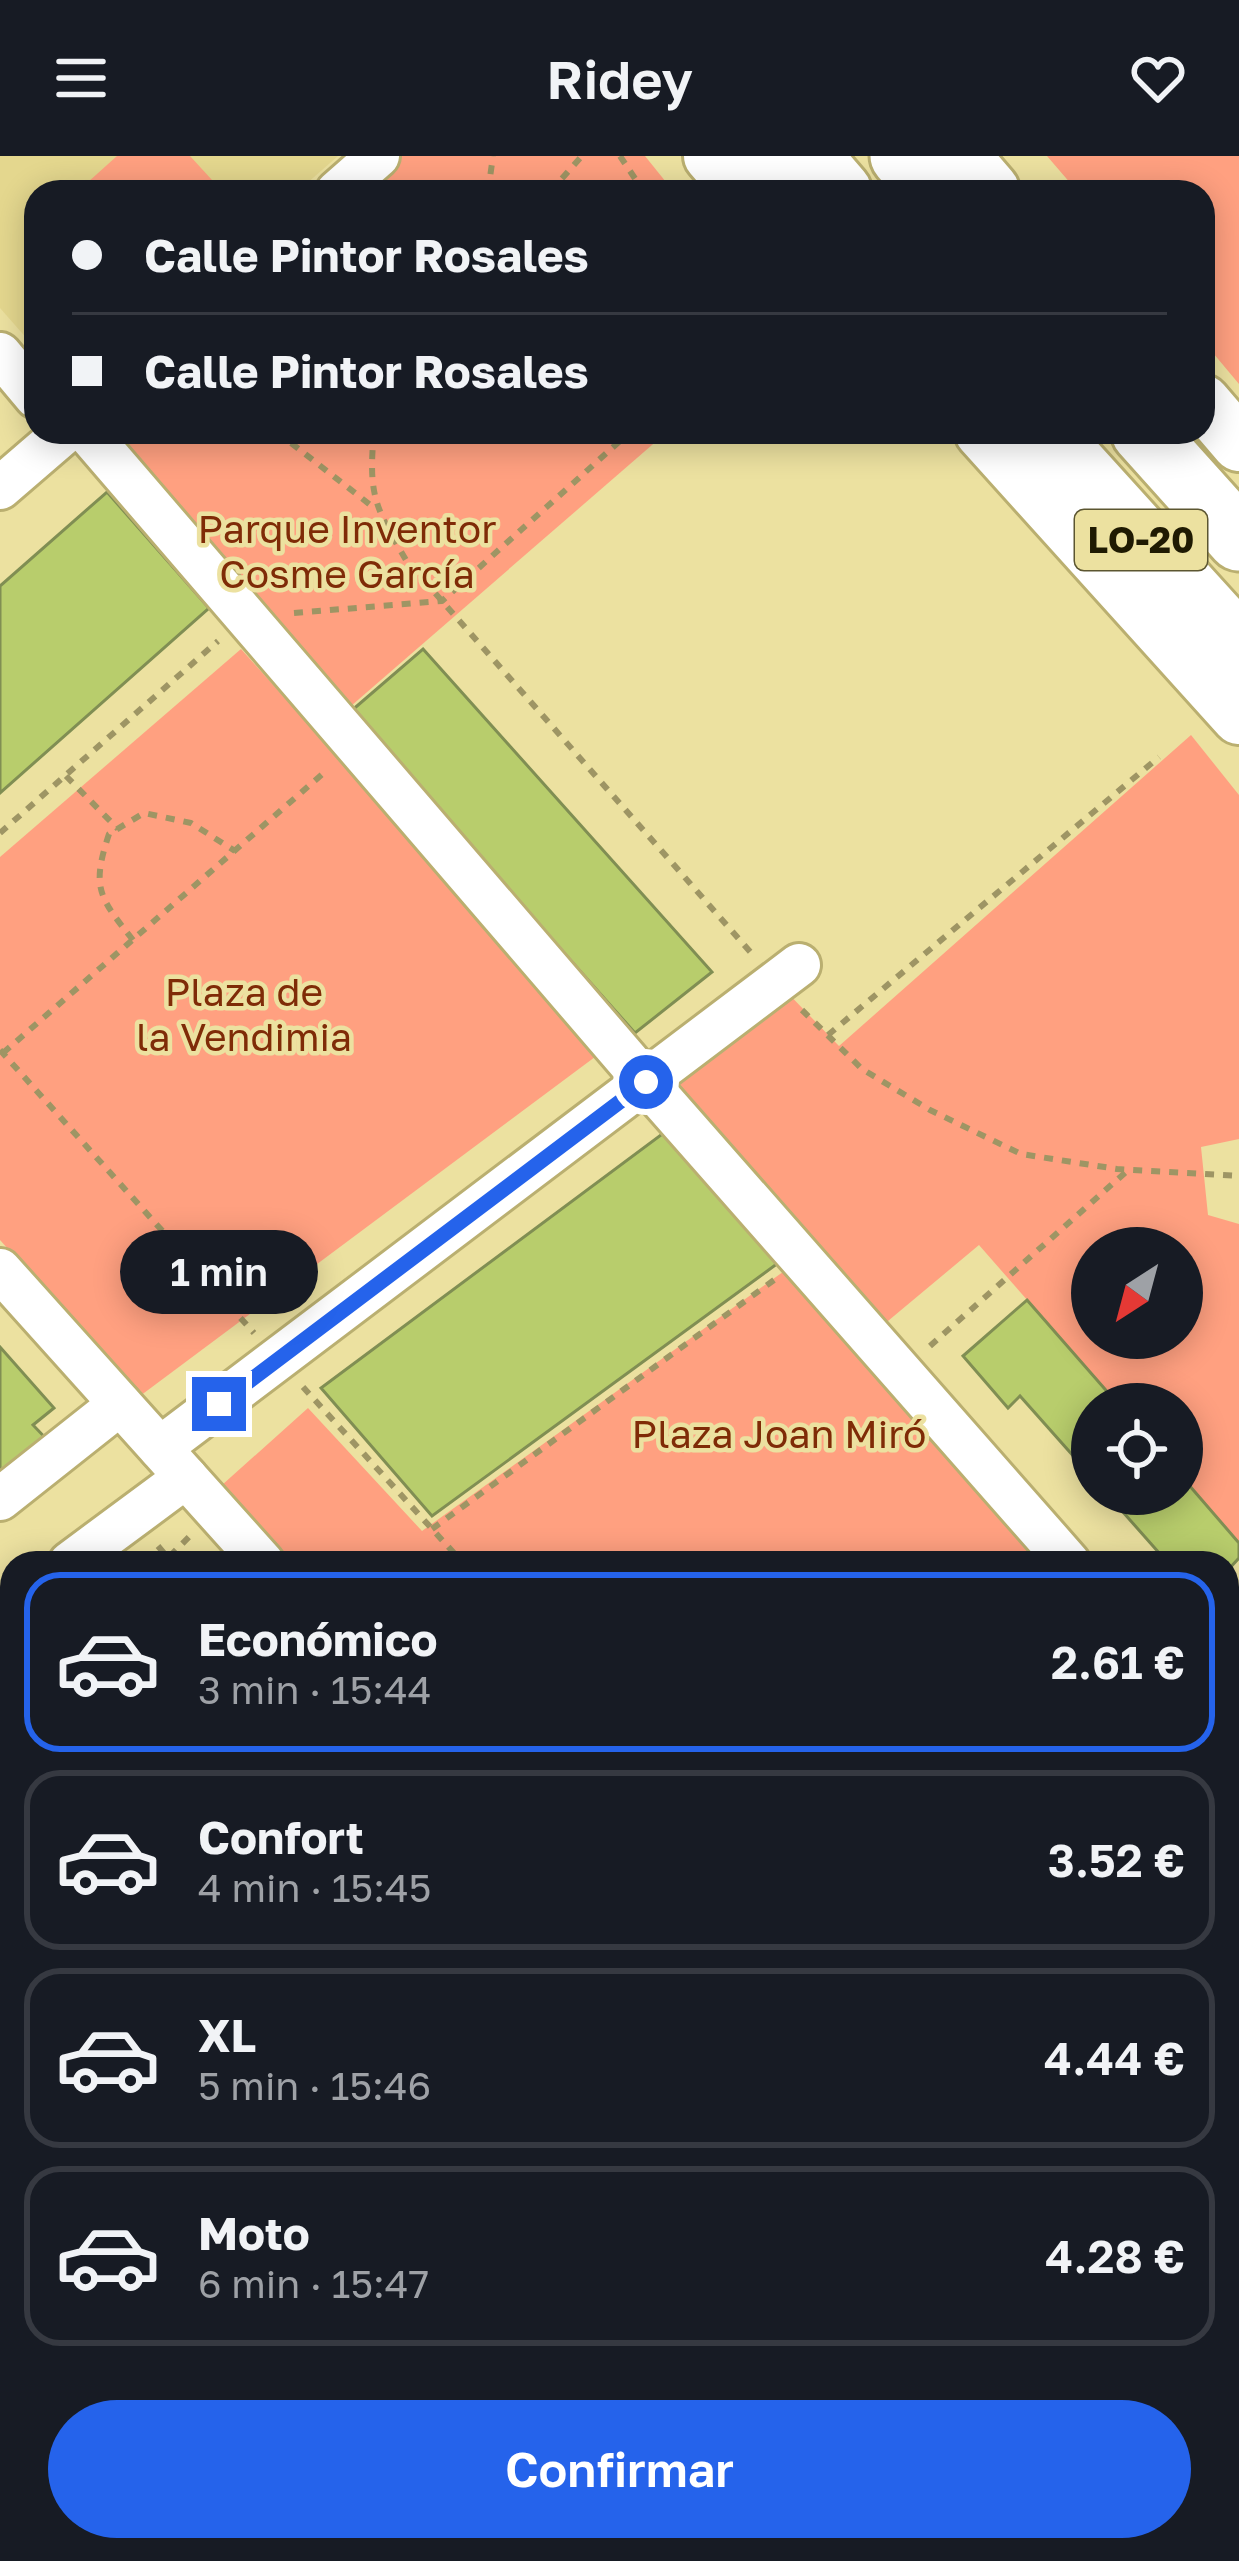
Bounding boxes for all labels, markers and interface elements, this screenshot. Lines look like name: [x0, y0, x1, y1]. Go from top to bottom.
icon: menu: [48, 45, 114, 111]
icon: heart: [1125, 45, 1191, 111]
text: Ridey: [546, 46, 693, 111]
text: Calle Pintor Rosales: [144, 228, 589, 282]
text: Calle Pintor Rosales: [144, 344, 589, 398]
park label: Parque Inventor Cosme García: [198, 505, 496, 597]
road number: LO-20: [1075, 510, 1207, 570]
park label: Plaza de la Vendimia: [136, 968, 352, 1060]
route start: [619, 1055, 673, 1109]
north arrow: [1071, 1227, 1203, 1359]
map controls: [1071, 1227, 1203, 1515]
callout: 1 min: [120, 1230, 318, 1314]
text: 1 min: [170, 1248, 268, 1295]
route end: [192, 1377, 246, 1431]
button: locate: [1071, 1383, 1203, 1515]
park label: Plaza Joan Miró: [632, 1410, 926, 1457]
icon: car: [54, 1608, 162, 1716]
text: Económico: [198, 1612, 438, 1666]
text: 2.61 €: [1051, 1635, 1185, 1689]
text: 3 min · 15:44: [198, 1666, 432, 1713]
icon: car: [54, 1806, 162, 1914]
text: Confort: [198, 1810, 364, 1864]
text: 3.52 €: [1048, 1833, 1185, 1887]
text: 4 min · 15:45: [198, 1864, 431, 1911]
icon: car: [54, 2004, 162, 2112]
text: XL: [198, 2008, 256, 2062]
text: 4.44 €: [1044, 2031, 1185, 2085]
text: 5 min · 15:46: [198, 2062, 431, 2109]
icon: car: [54, 2202, 162, 2310]
text: Moto: [198, 2206, 310, 2260]
text: 4.28 €: [1045, 2229, 1185, 2283]
text: 6 min · 15:47: [198, 2260, 429, 2307]
button: Confirmar: [48, 2400, 1191, 2538]

